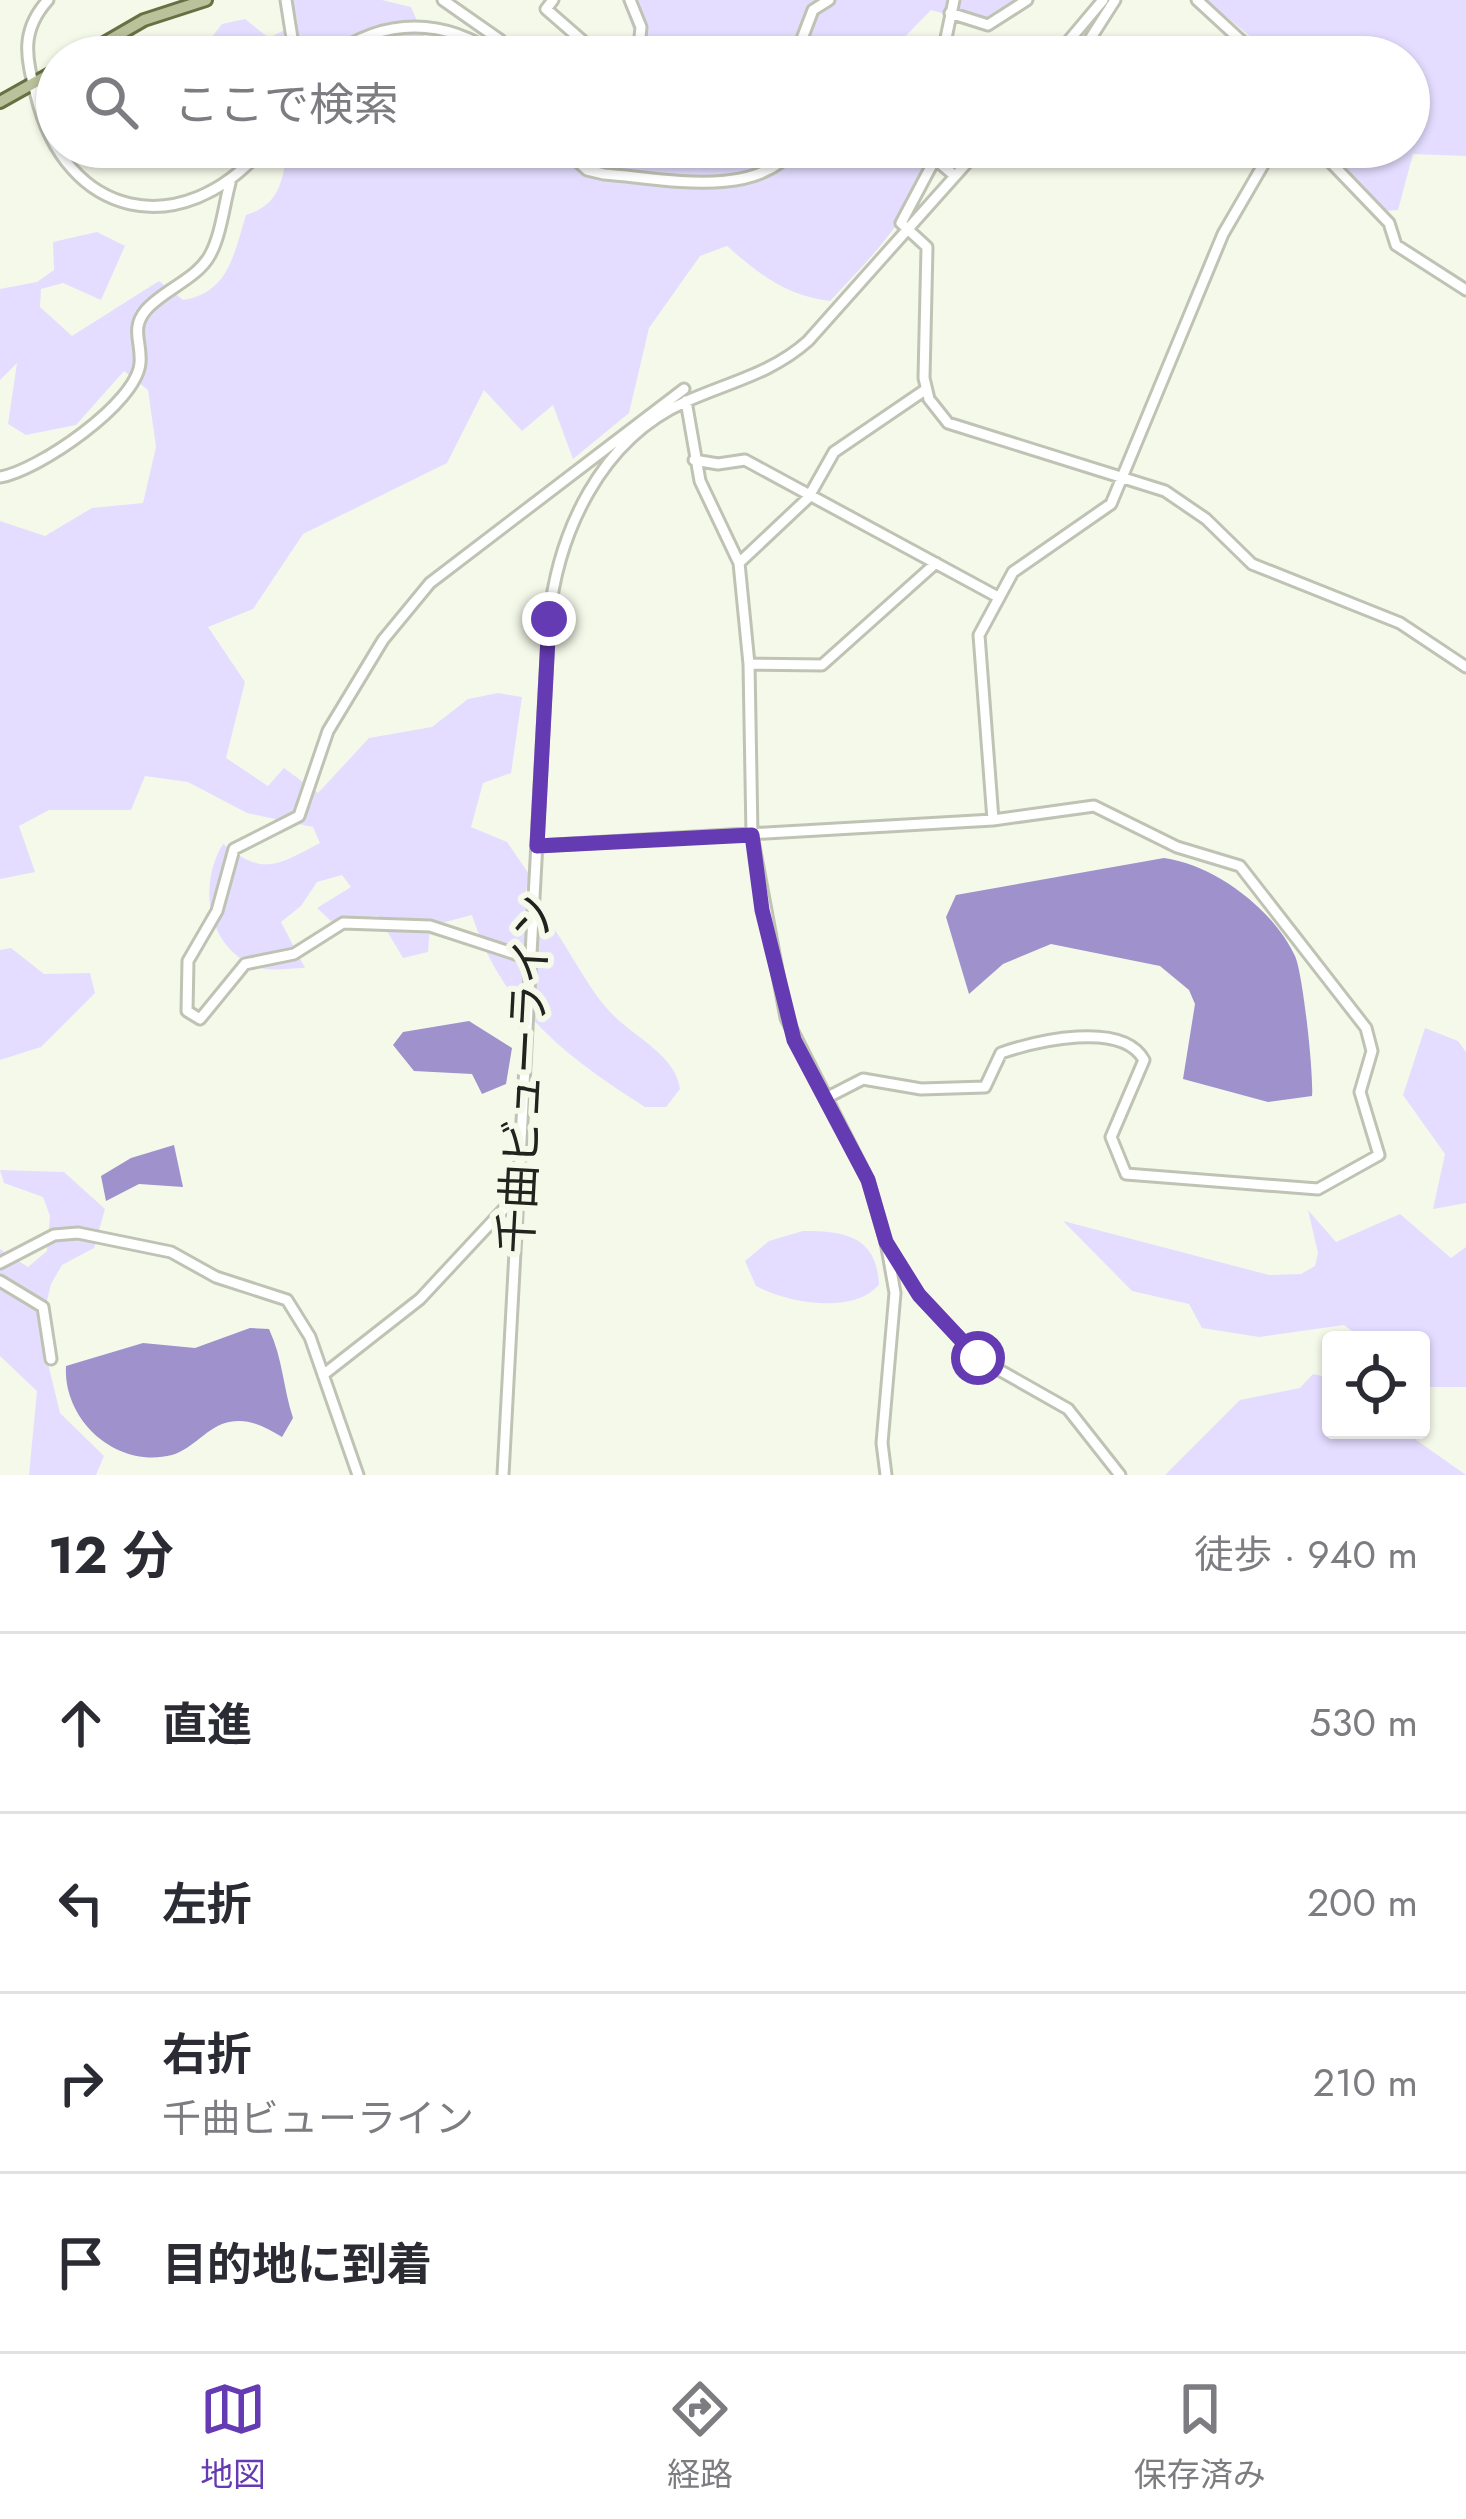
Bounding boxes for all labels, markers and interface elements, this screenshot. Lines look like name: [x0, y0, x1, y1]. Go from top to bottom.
search box: [36, 36, 1430, 168]
icon: search: [78, 69, 144, 135]
text: ここで検索: [174, 72, 399, 137]
route end: [522, 592, 576, 646]
street label: 千曲ビューライン: [483, 893, 567, 1255]
route start: [951, 1331, 1005, 1385]
map controls: [1322, 1331, 1430, 1439]
button: locate: [1322, 1331, 1430, 1439]
text: 12 分: [48, 1518, 174, 1592]
text: 徒歩 · 940 m: [1194, 1526, 1418, 1583]
icon: ahead: [48, 1690, 114, 1756]
text: 直進: [162, 1692, 252, 1757]
text: 530 m: [1309, 1694, 1418, 1751]
icon: left: [48, 1870, 114, 1936]
text: 左折: [162, 1872, 252, 1937]
text: 200 m: [1307, 1874, 1418, 1931]
text: 右折: [162, 2022, 252, 2087]
icon: right: [48, 2050, 114, 2116]
text: 210 m: [1313, 2054, 1418, 2111]
text: 千曲ビューライン: [162, 2090, 474, 2147]
icon: arrive: [48, 2230, 114, 2296]
text: 目的地に到着: [162, 2232, 432, 2297]
tab: 地図: [200, 2376, 266, 2498]
tab: 経路: [667, 2376, 733, 2498]
tab: 保存済み: [1134, 2376, 1266, 2498]

